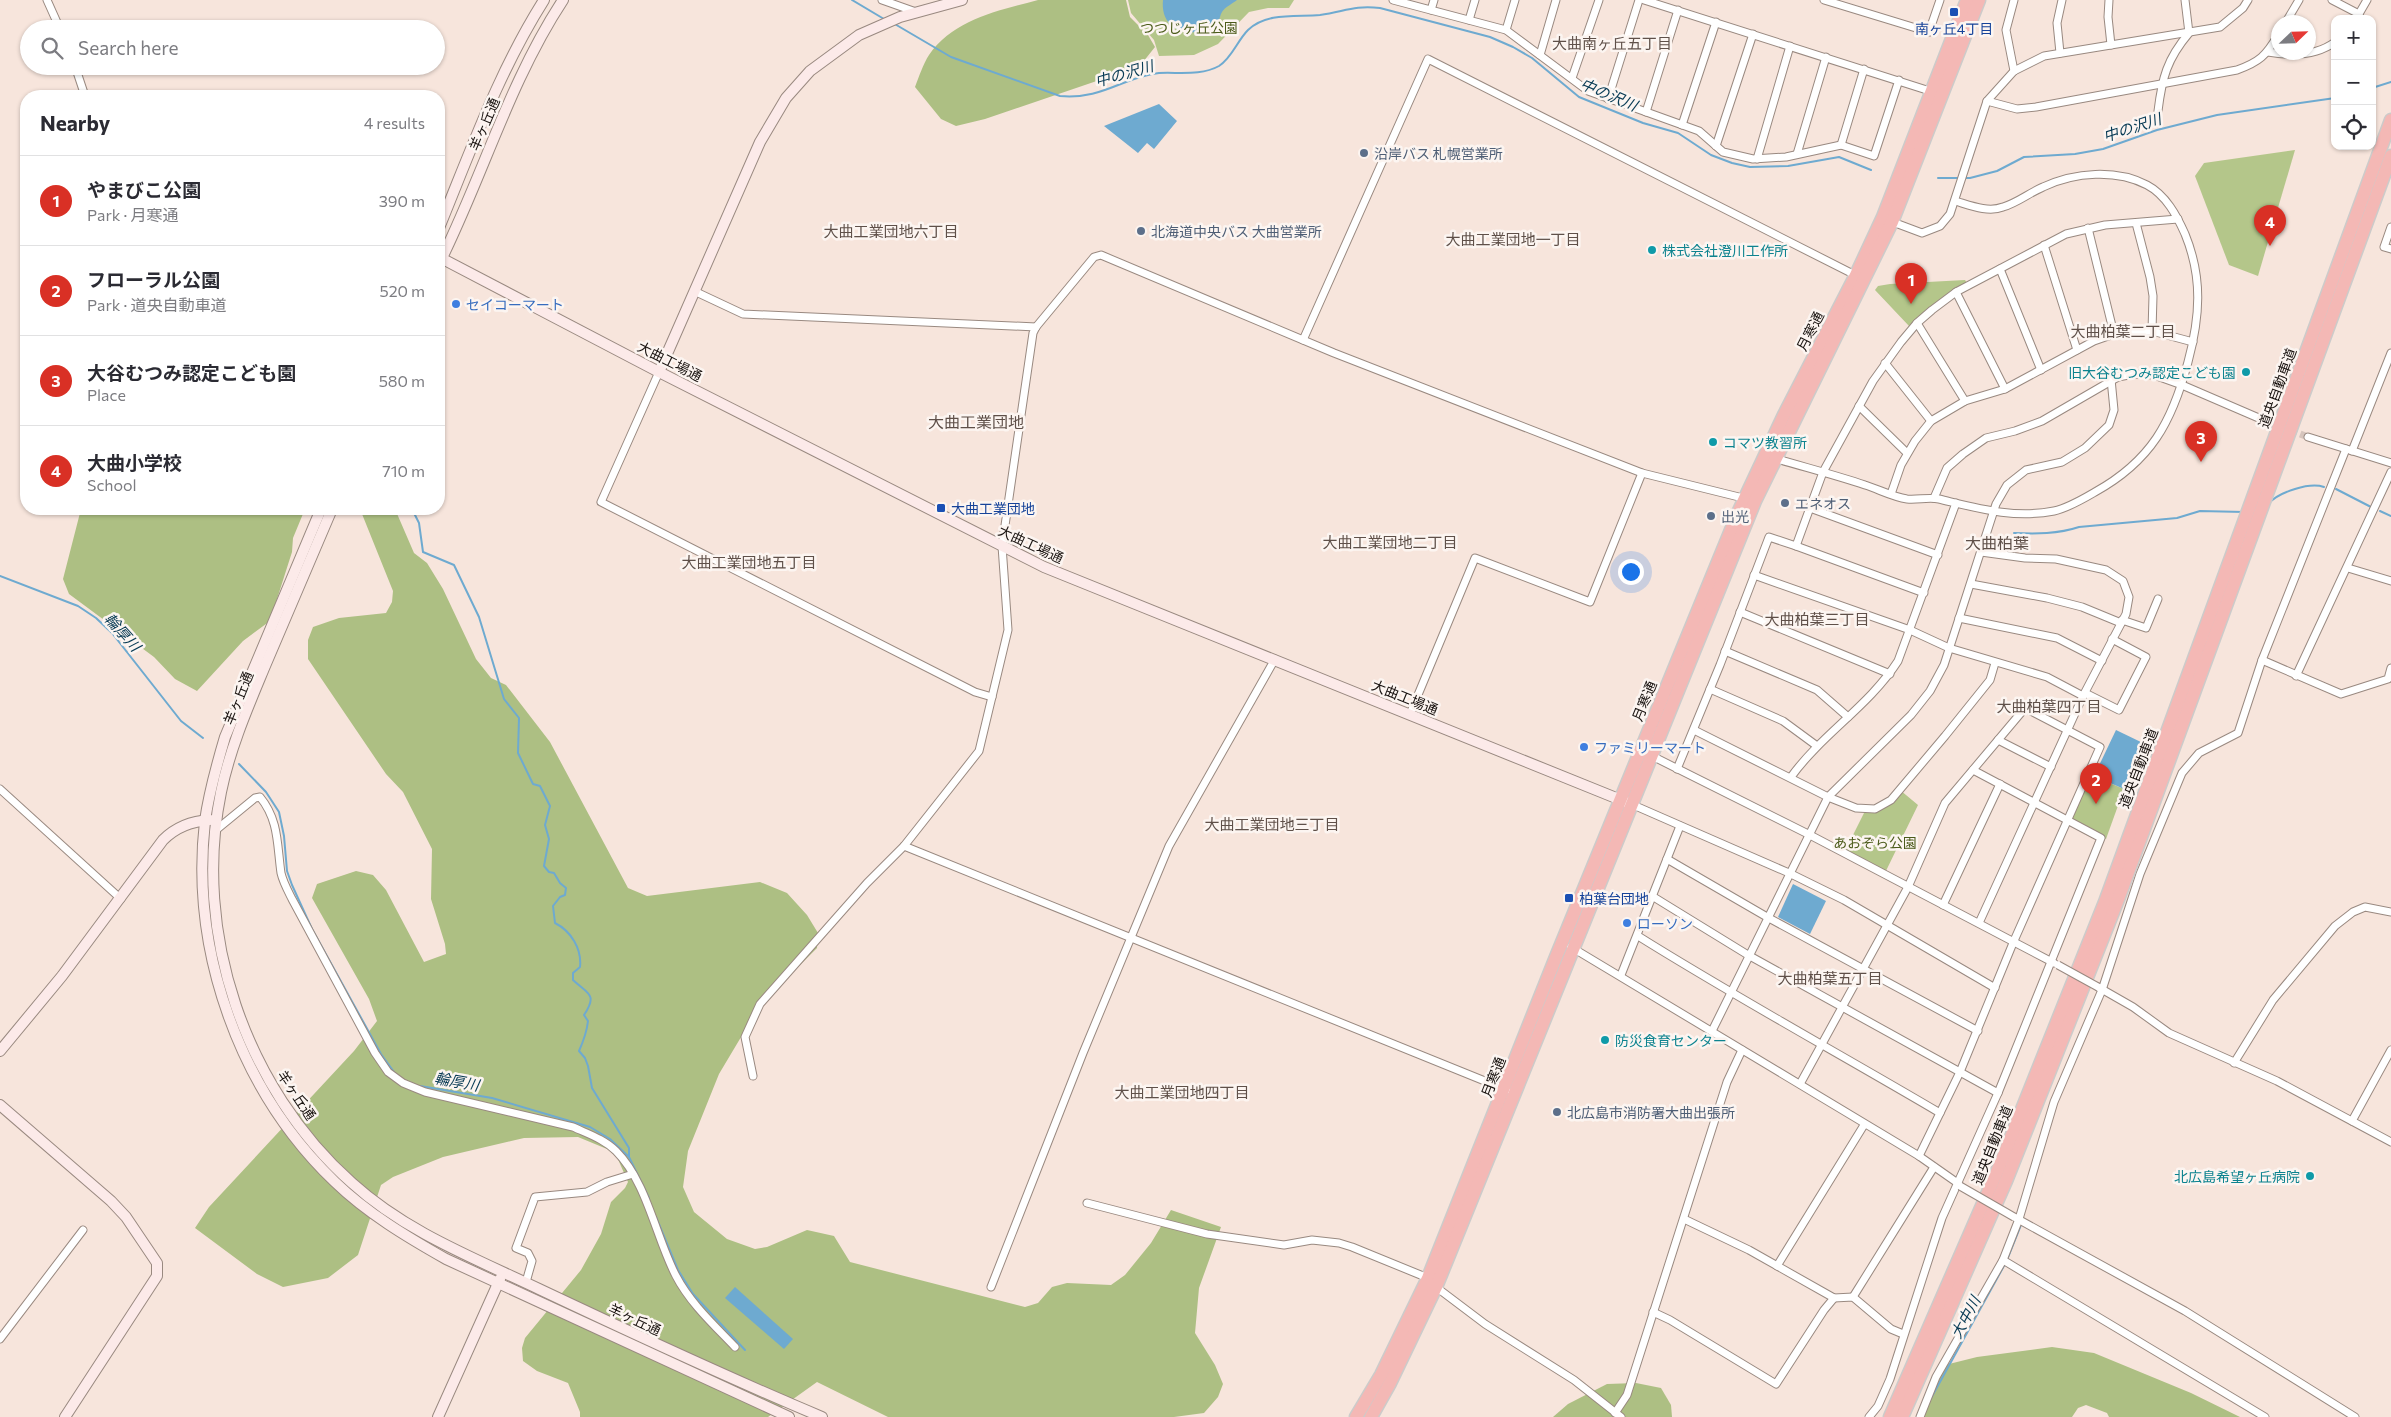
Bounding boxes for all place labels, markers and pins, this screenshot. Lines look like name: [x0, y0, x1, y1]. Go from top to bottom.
marker: 南ヶ丘4丁目: [1948, 6, 1960, 18]
place label: 南ヶ丘4丁目: [1915, 20, 1993, 37]
place label: 沿岸バス 札幌営業所: [1374, 145, 1503, 162]
marker: 沿岸バス 札幌営業所: [1358, 147, 1370, 159]
pin: 4: [2254, 205, 2286, 246]
place label: 北海道中央バス 大曲営業所: [1151, 223, 1322, 240]
marker: 北海道中央バス 大曲営業所: [1135, 225, 1147, 237]
place label: 株式会社澄川工作所: [1662, 242, 1788, 259]
marker: 株式会社澄川工作所: [1646, 244, 1658, 256]
pin: 1: [1895, 263, 1927, 304]
place label: セイコーマート: [466, 296, 564, 313]
marker: セイコーマート: [450, 298, 462, 310]
place label: 旧大谷むつみ認定こども園: [2068, 364, 2236, 381]
marker: 旧大谷むつみ認定こども園: [2240, 366, 2252, 378]
pin: 3: [2185, 421, 2217, 462]
place label: コマツ教習所: [1723, 434, 1807, 451]
marker: コマツ教習所: [1707, 436, 1719, 448]
place label: エネオス: [1795, 495, 1851, 512]
marker: エネオス: [1779, 497, 1791, 509]
place label: 大曲工業団地: [951, 500, 1035, 517]
marker: 大曲工業団地: [935, 502, 947, 514]
place label: 出光: [1721, 508, 1749, 525]
marker: 出光: [1705, 510, 1717, 522]
place label: ファミリーマート: [1594, 739, 1706, 756]
marker: ファミリーマート: [1578, 741, 1590, 753]
pin: 2: [2080, 763, 2112, 804]
place label: 柏葉台団地: [1579, 890, 1649, 907]
marker: 柏葉台団地: [1563, 892, 1575, 904]
place label: ローソン: [1637, 915, 1693, 932]
marker: ローソン: [1621, 917, 1633, 929]
place label: 防災食育センター: [1615, 1032, 1727, 1049]
marker: 防災食育センター: [1599, 1034, 1611, 1046]
place label: 北広島市消防署大曲出張所: [1567, 1104, 1735, 1121]
marker: 北広島市消防署大曲出張所: [1551, 1106, 1563, 1118]
place label: 北広島希望ヶ丘病院: [2174, 1168, 2300, 1185]
marker: 北広島希望ヶ丘病院: [2304, 1170, 2316, 1182]

